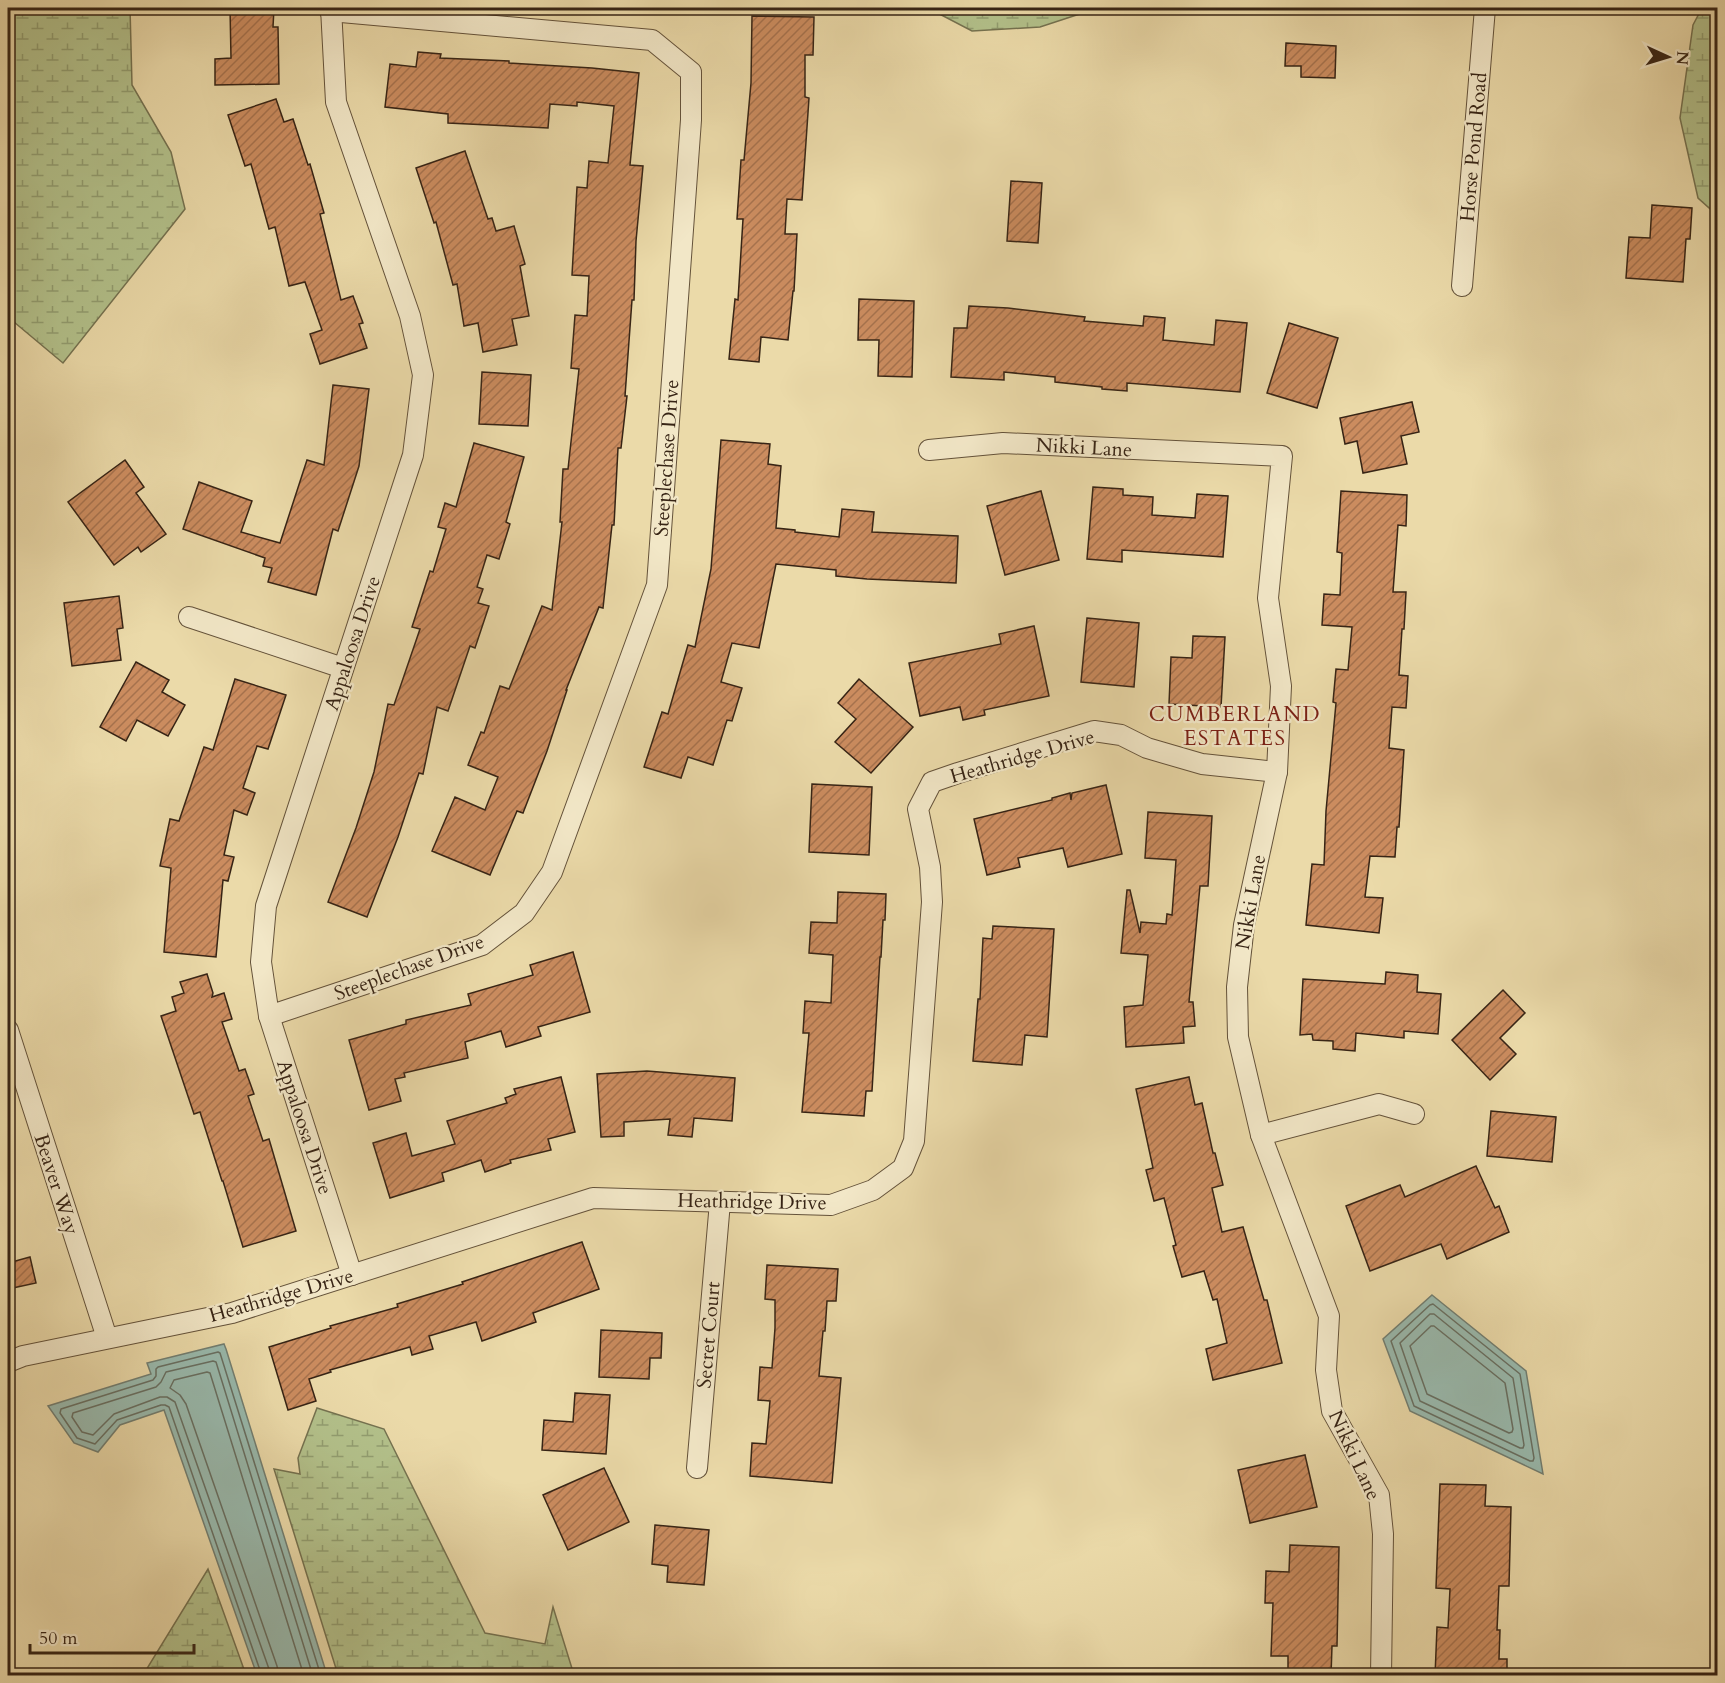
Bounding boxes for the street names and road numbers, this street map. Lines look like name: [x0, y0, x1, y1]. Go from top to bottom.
street label: Horse Pond Road: [1454, 71, 1494, 223]
street label: Steeplechase Drive: [648, 378, 685, 538]
street label: Nikki Lane: [1035, 431, 1133, 464]
street label: Appaloosa Drive: [318, 572, 387, 714]
street label: Heathridge Drive: [947, 723, 1098, 790]
street label: Nikki Lane: [1229, 852, 1272, 952]
street label: Steeplechase Drive: [331, 928, 488, 1007]
street label: Appaloosa Drive: [270, 1056, 339, 1198]
street label: Beaver Way: [28, 1130, 86, 1238]
street label: Heathridge Drive: [677, 1187, 827, 1216]
street label: Heathridge Drive: [206, 1262, 357, 1329]
street label: Secret Court: [690, 1280, 727, 1390]
street label: Nikki Lane: [1322, 1406, 1387, 1505]

